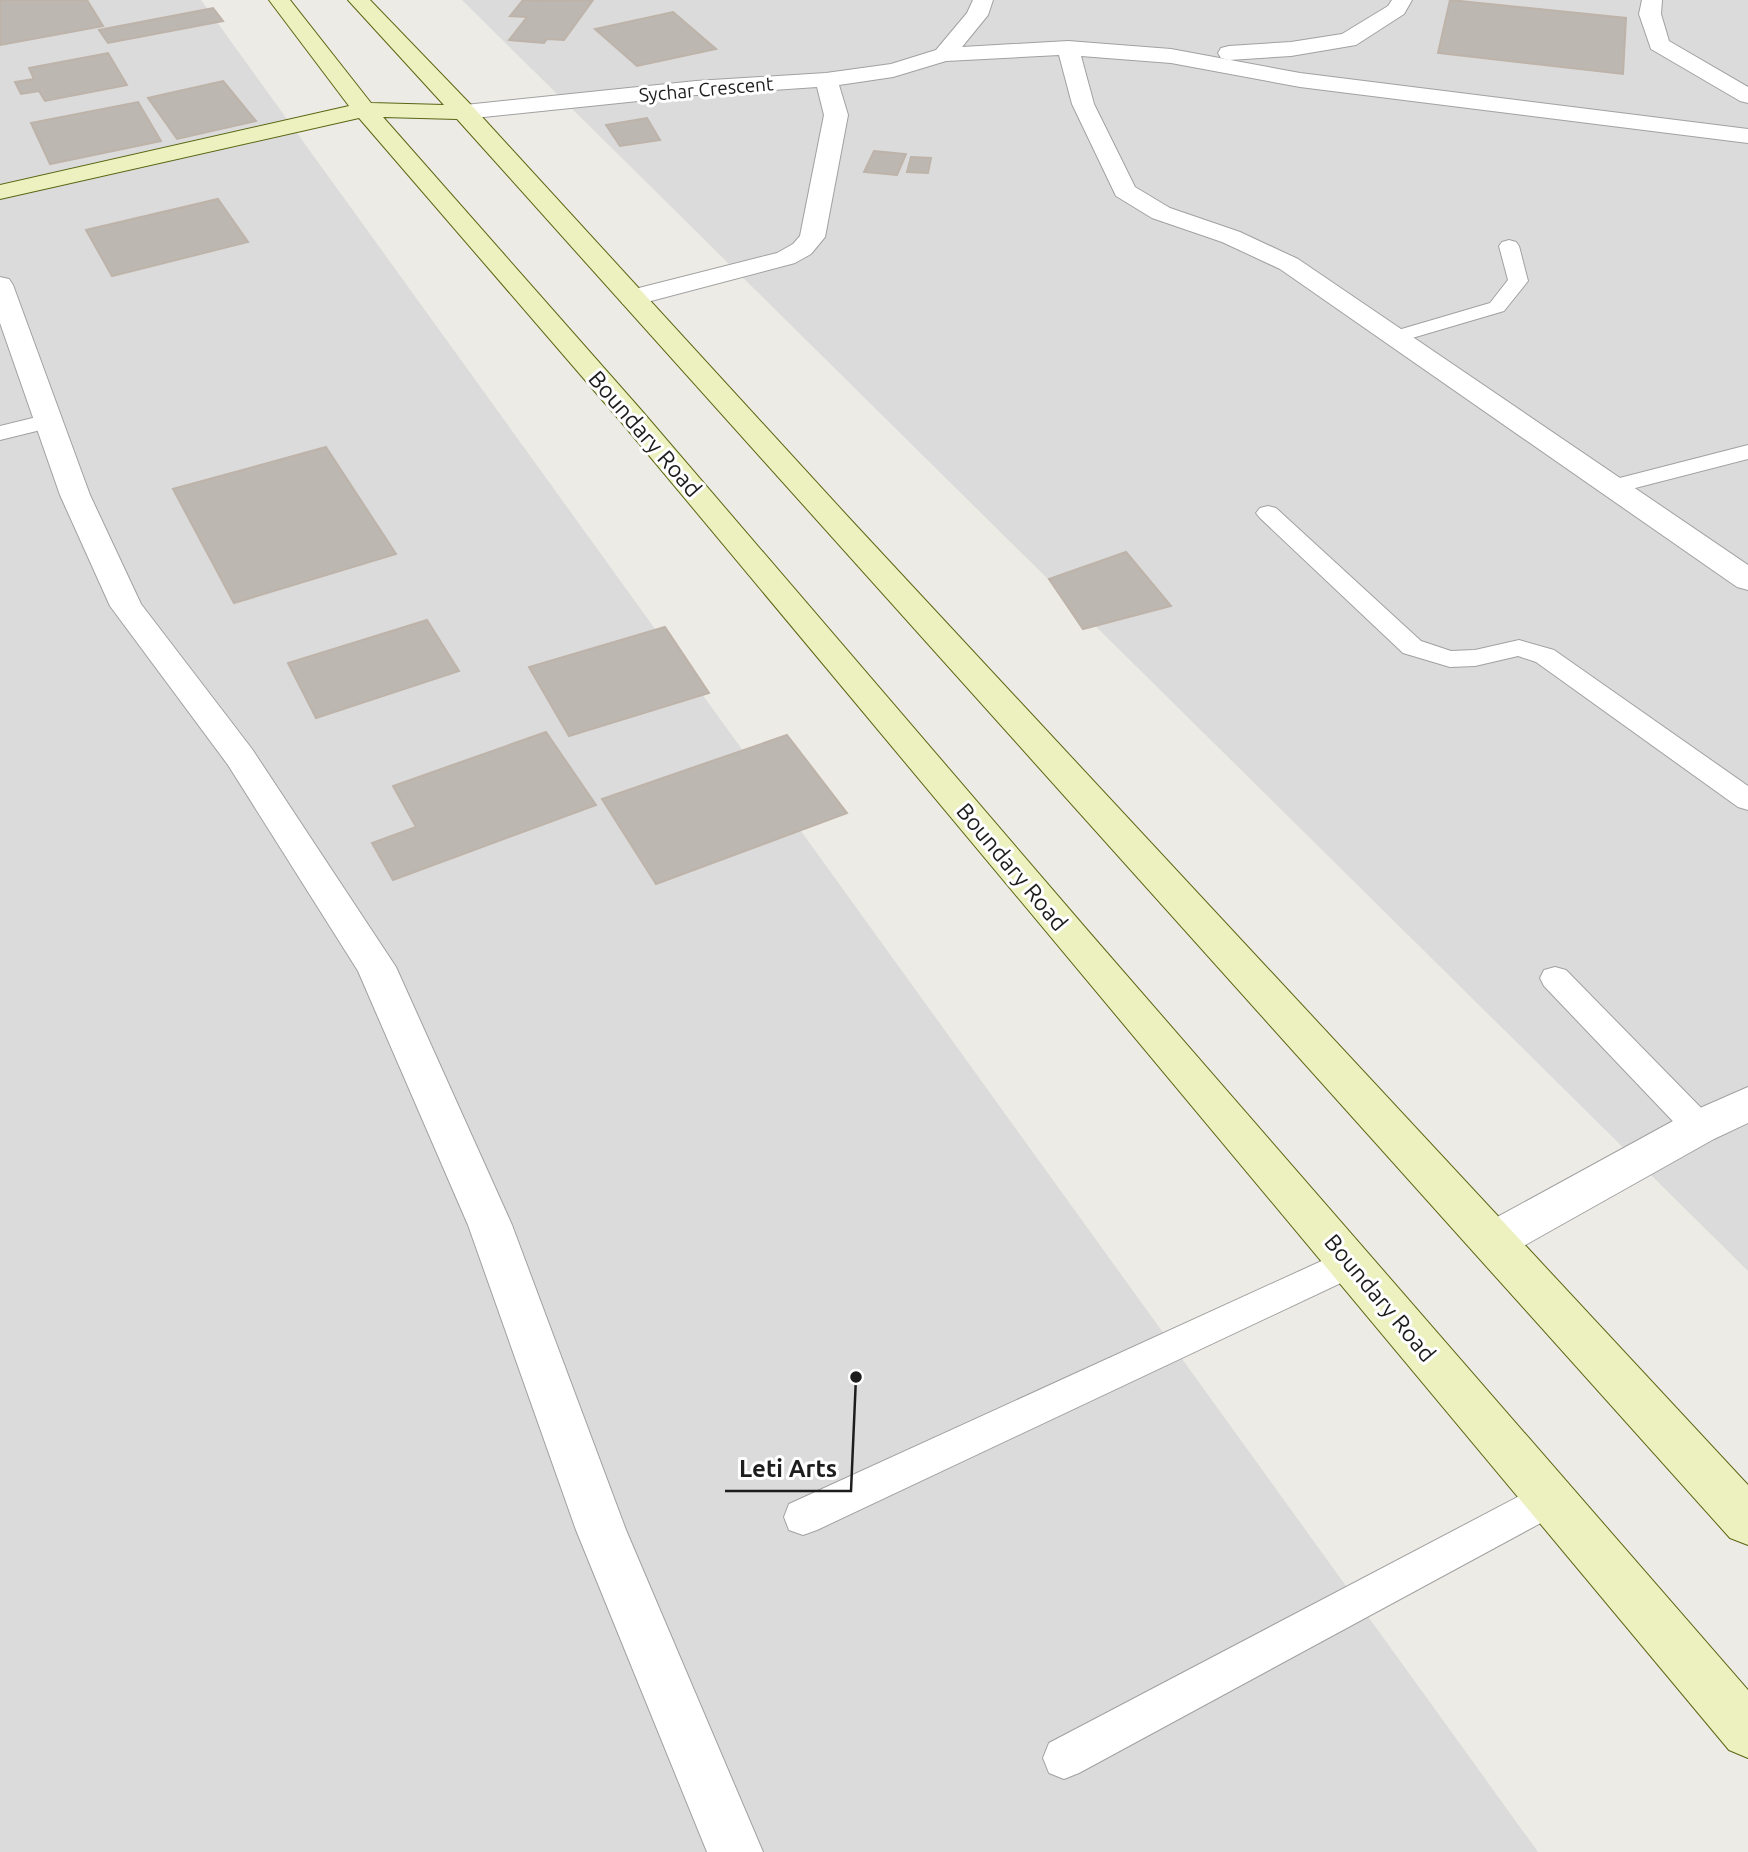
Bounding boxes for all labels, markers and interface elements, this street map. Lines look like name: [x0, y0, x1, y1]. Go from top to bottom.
street label: Sychar Crescent: [638, 72, 775, 106]
street label: Boundary Road: [584, 366, 707, 502]
street label: Boundary Road: [952, 798, 1073, 935]
street label: Boundary Road: [1320, 1229, 1441, 1366]
callout: Leti Arts: [725, 1446, 851, 1491]
text: Leti Arts: [739, 1455, 837, 1482]

